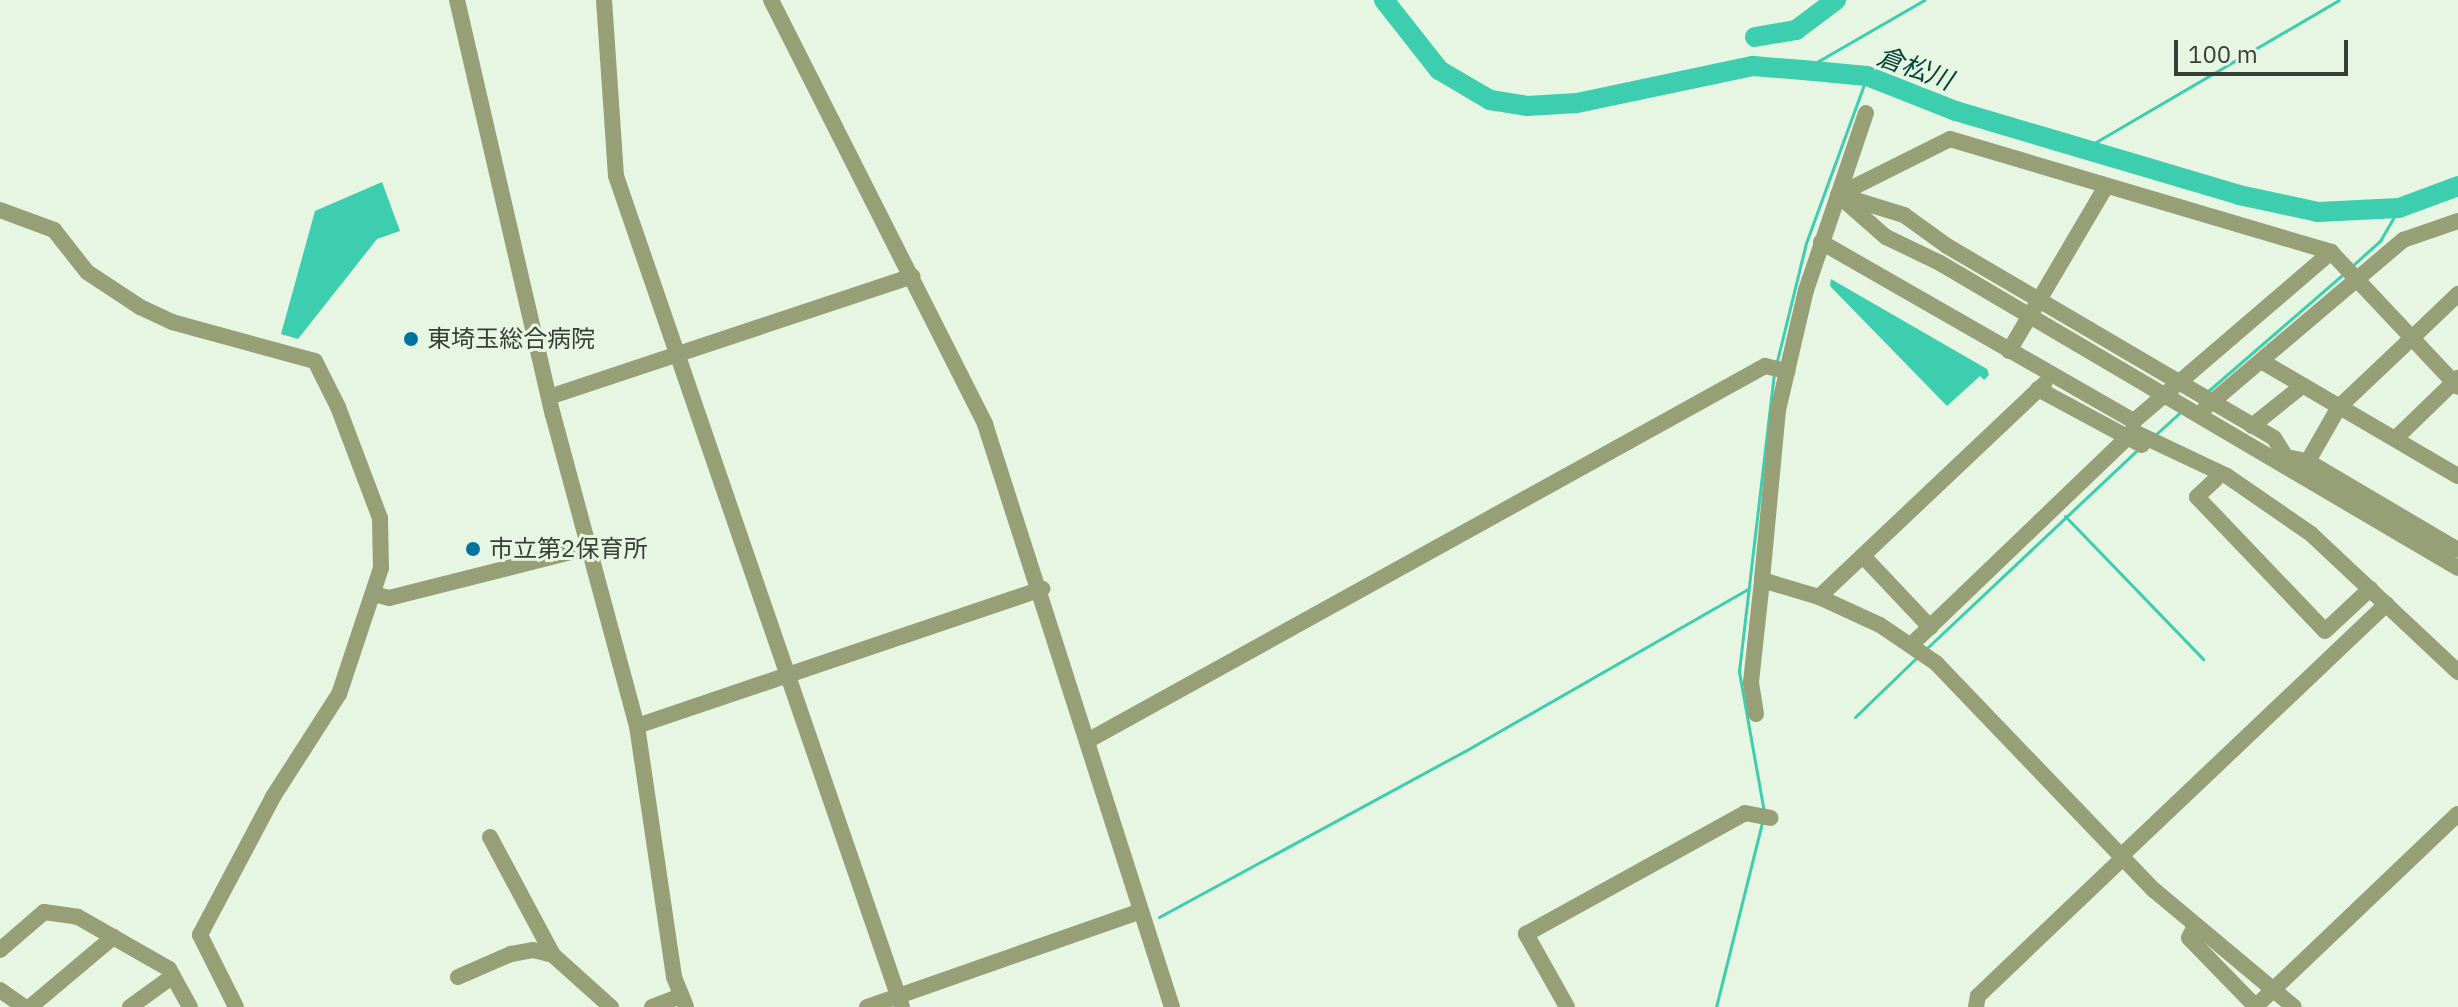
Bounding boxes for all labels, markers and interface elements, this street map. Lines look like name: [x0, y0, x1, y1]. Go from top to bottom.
scale bar: [2178, 24, 2352, 74]
text: 100 m: [2188, 38, 2258, 70]
water label: 倉松川: [1873, 40, 1957, 96]
place label: 東埼玉総合病院: [427, 325, 595, 353]
marker: 東埼玉総合病院: [402, 330, 420, 348]
place label: 市立第2保育所: [489, 535, 647, 563]
marker: 市立第2保育所: [464, 540, 482, 558]

